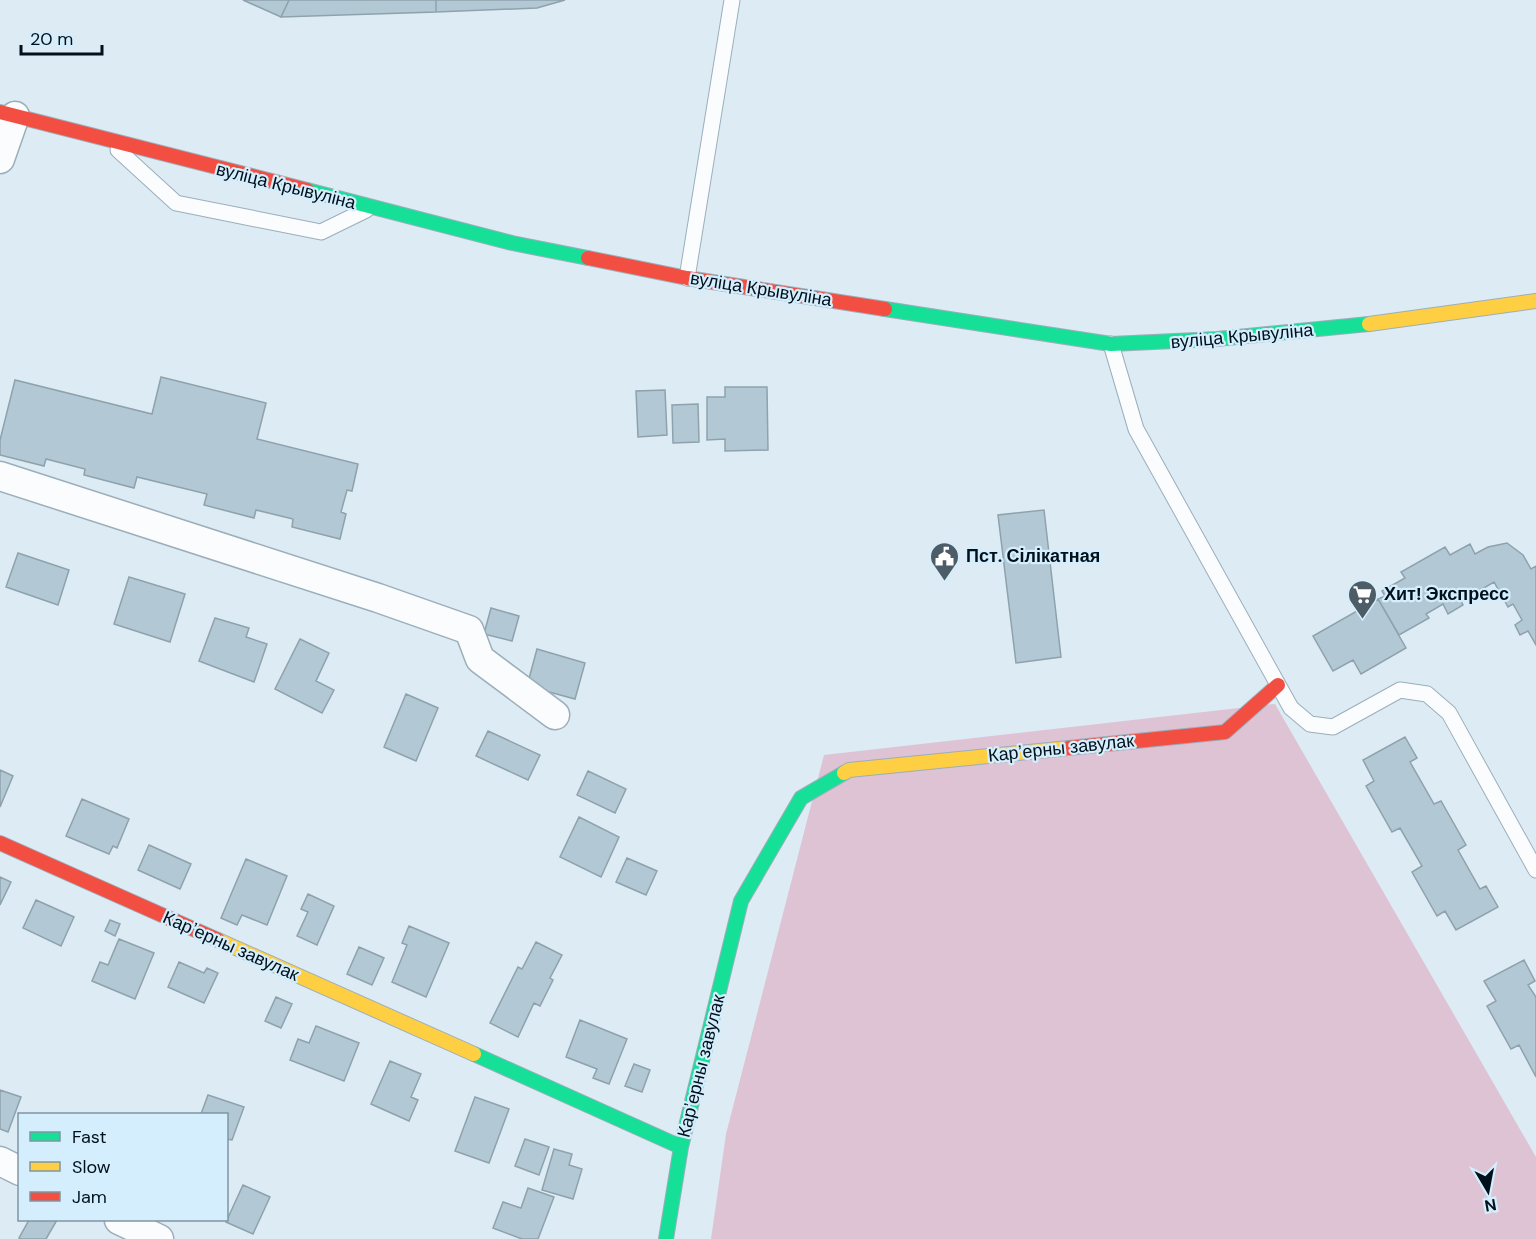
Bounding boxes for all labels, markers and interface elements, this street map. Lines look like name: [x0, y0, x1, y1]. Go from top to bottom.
scale bar: [21, 18, 102, 56]
text: 20 m: [30, 27, 73, 51]
street label: вуліца Крывуліна: [214, 157, 359, 215]
street label: вуліца Крывуліна: [688, 266, 834, 312]
street label: вуліца Крывуліна: [1170, 318, 1315, 354]
public building icon: Пст. Сілікатная: [929, 540, 961, 582]
place label: Пст. Сілікатная: [966, 544, 1100, 568]
supermarket icon: Хит! Экспресс: [1347, 578, 1379, 620]
place label: Хит! Экспресс: [1384, 582, 1509, 606]
street label: Карʼерны завулак: [987, 728, 1135, 768]
street label: Карʼерны завулак: [159, 905, 303, 987]
street label: Карʼерны завулак: [672, 992, 730, 1140]
legend: [18, 1113, 228, 1221]
text: Fast: [72, 1125, 107, 1149]
text: Slow: [72, 1155, 111, 1179]
north arrow: [1458, 1161, 1518, 1221]
text: Jam: [72, 1185, 107, 1209]
text: N: [1483, 1194, 1498, 1217]

